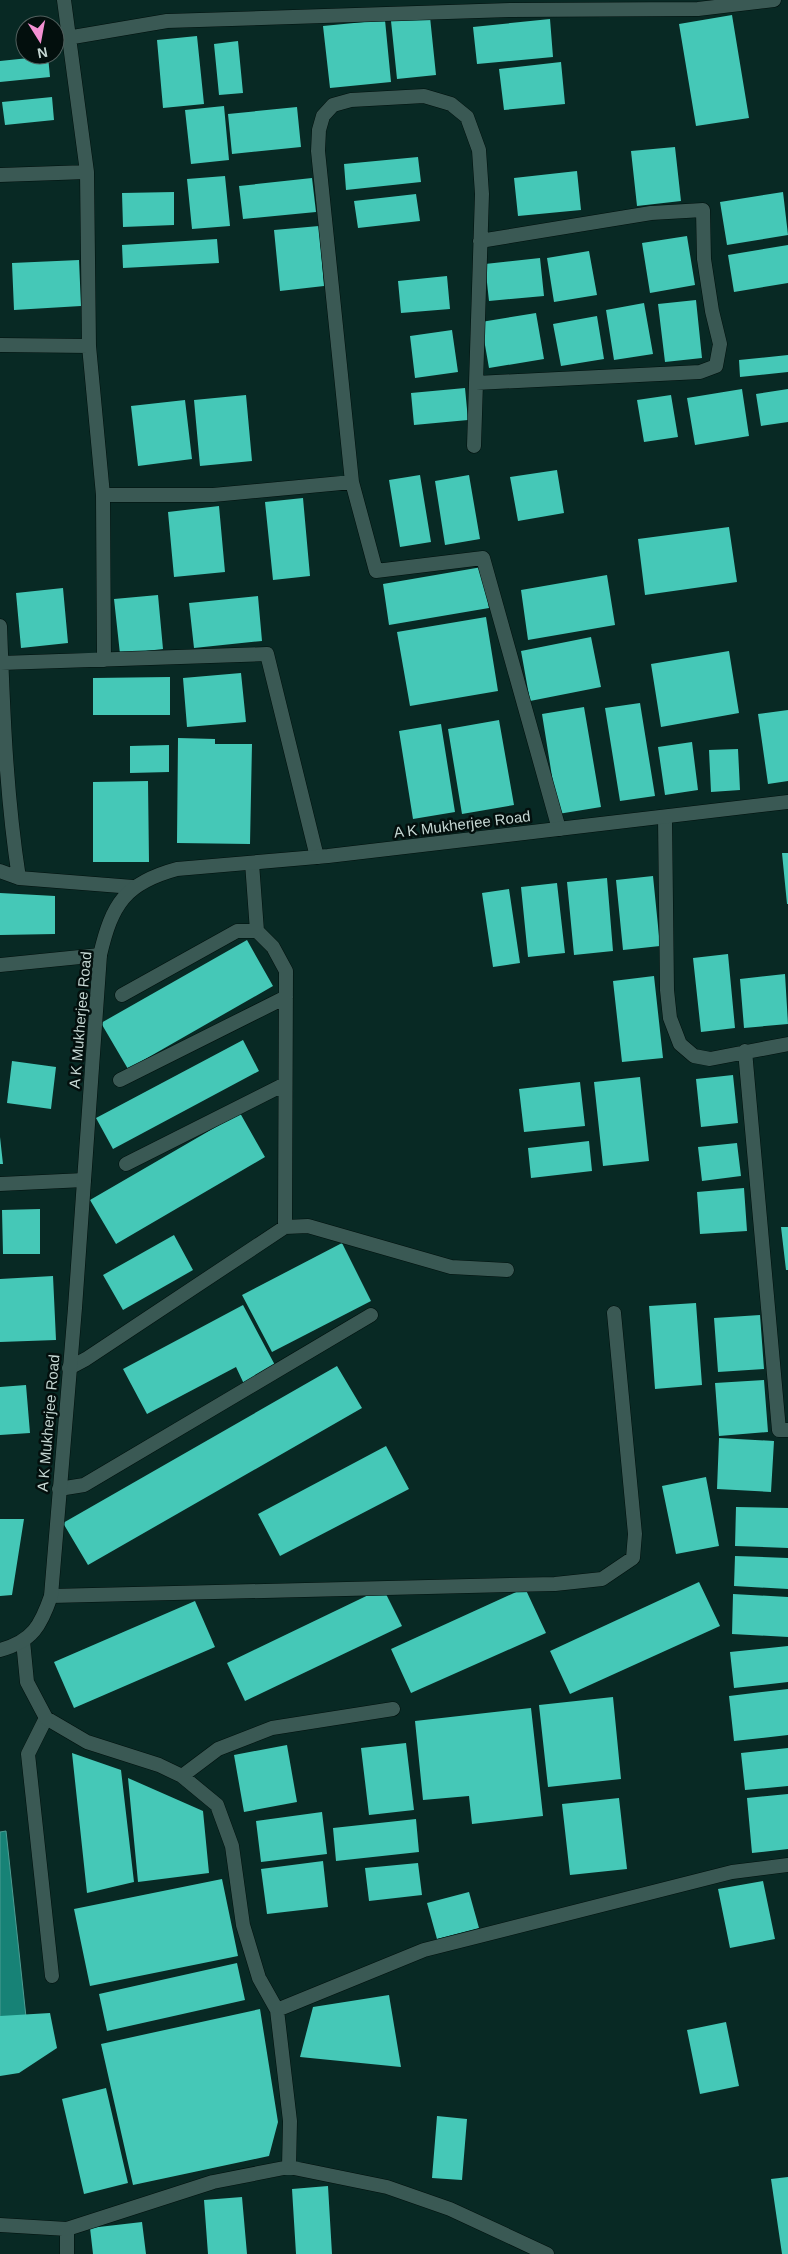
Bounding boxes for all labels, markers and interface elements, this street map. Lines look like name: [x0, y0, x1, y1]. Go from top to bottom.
north arrow: [15, 15, 65, 65]
text: N: [36, 44, 49, 62]
street label: A K Mukherjee Road: [393, 807, 531, 841]
street label: A K Mukherjee Road: [66, 951, 94, 1089]
street label: A K Mukherjee Road: [34, 1354, 62, 1492]

